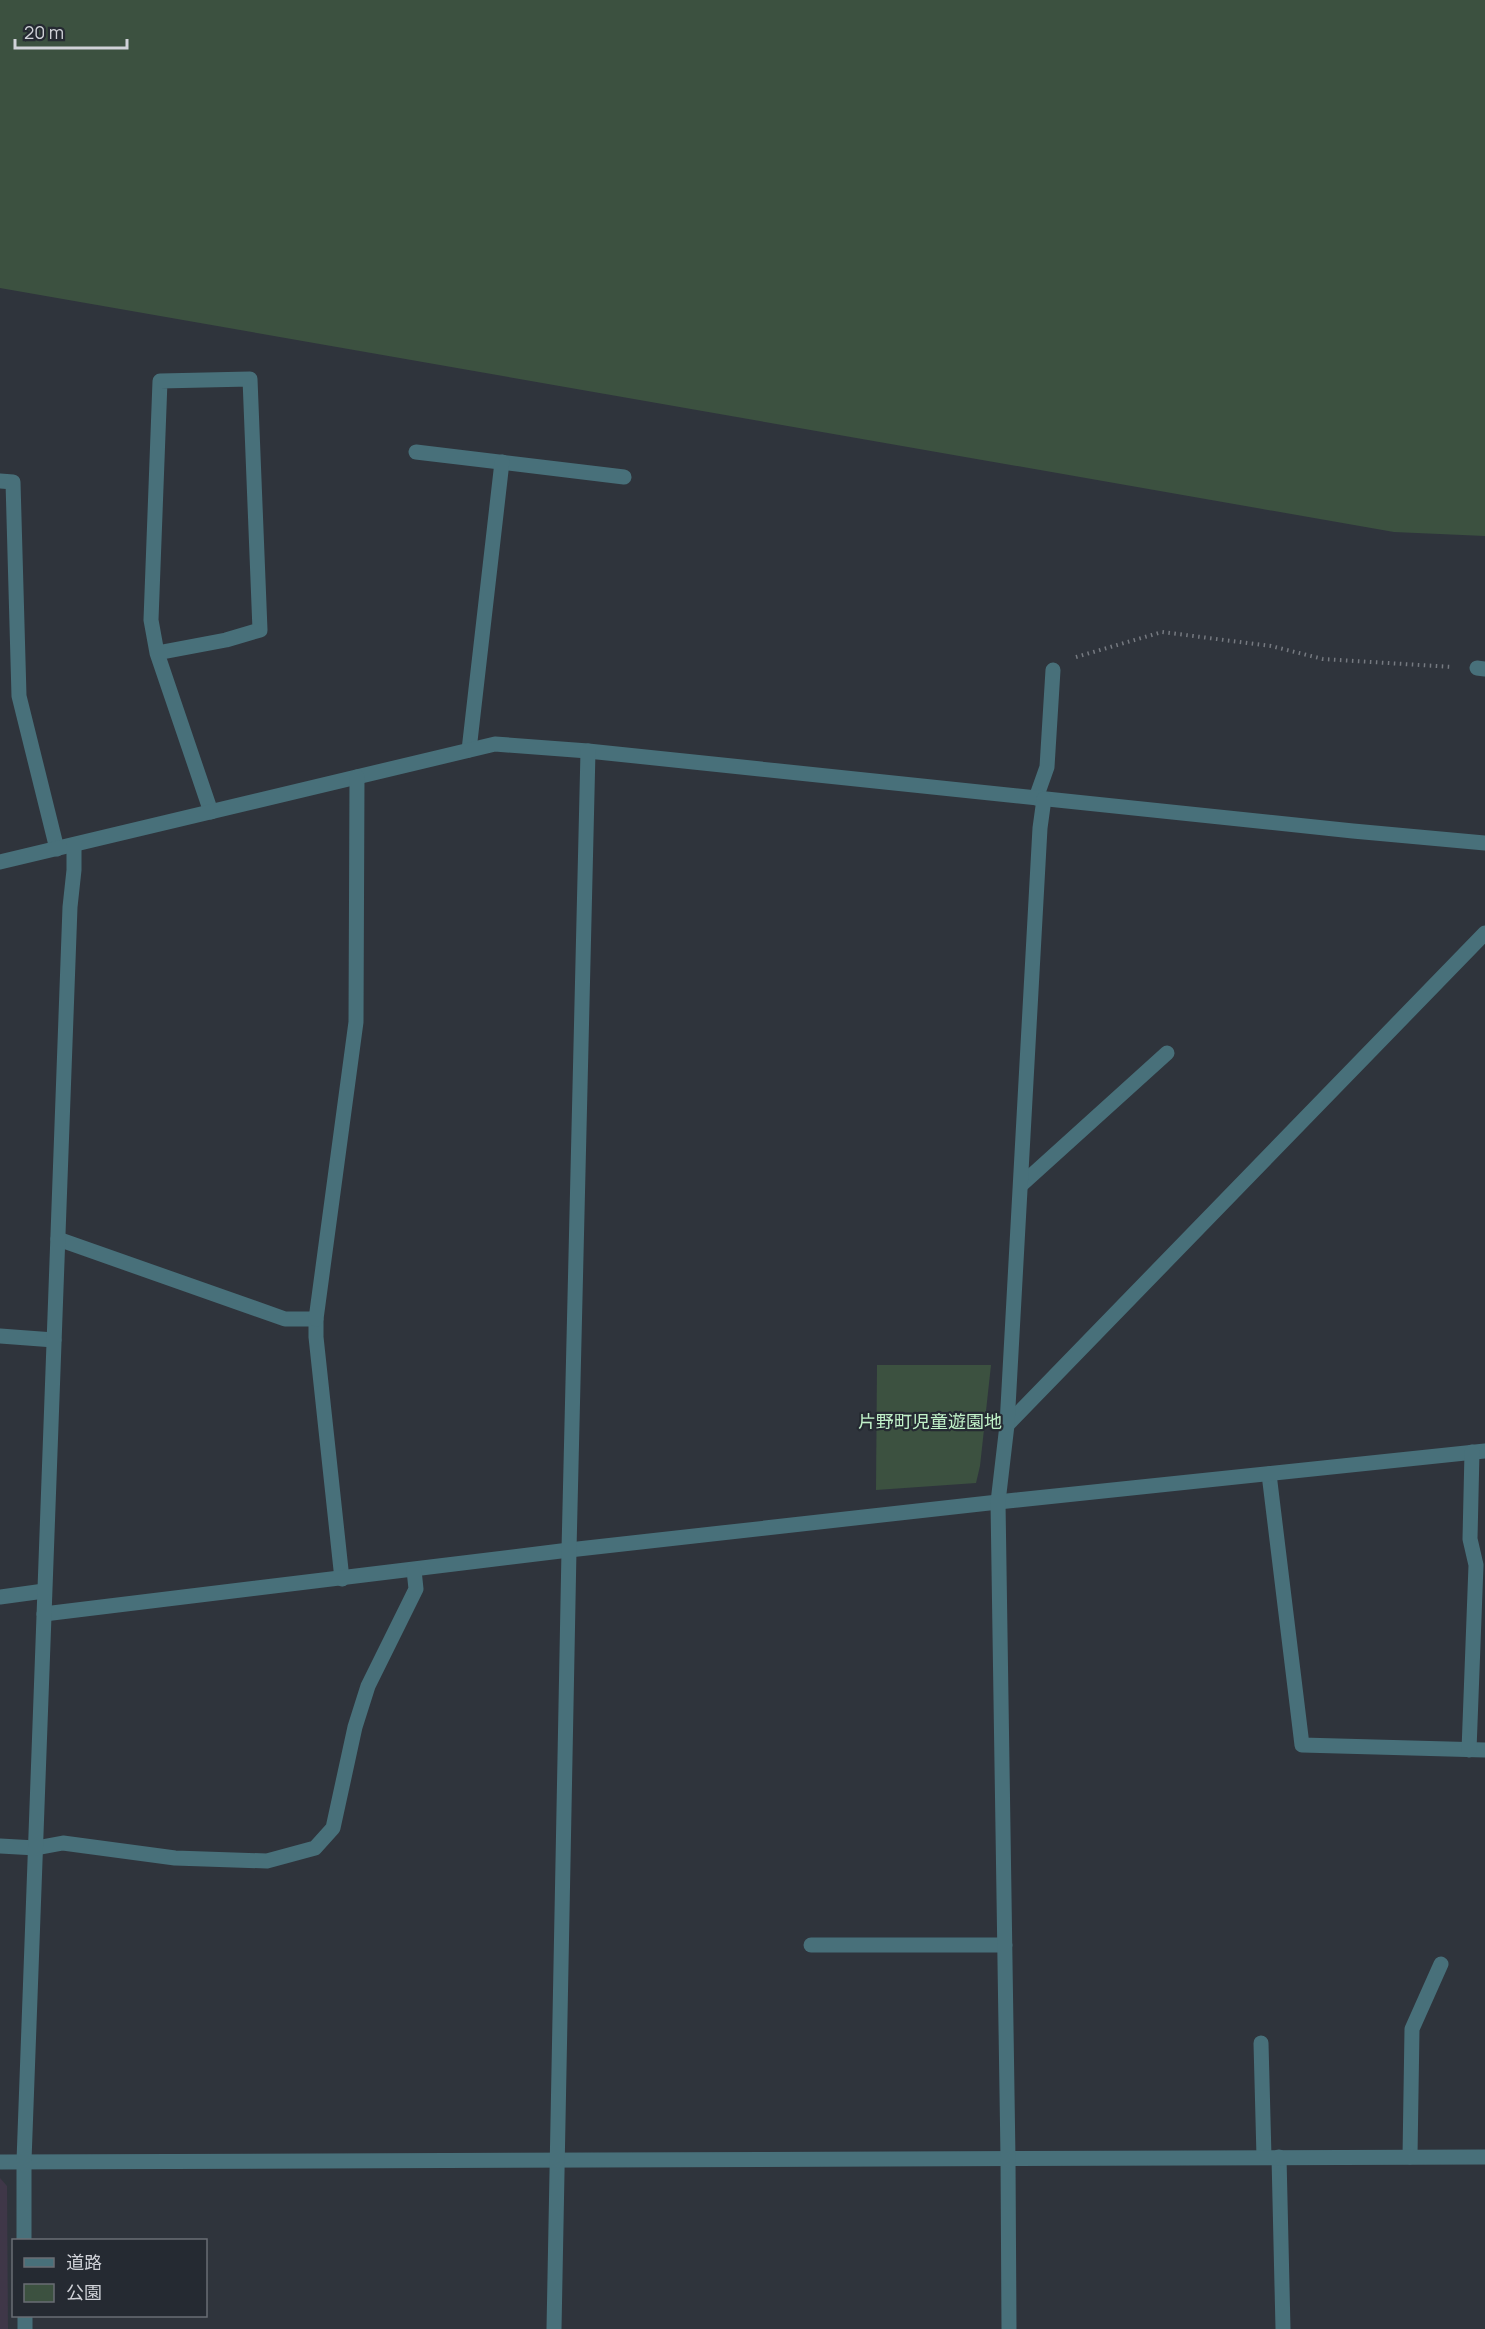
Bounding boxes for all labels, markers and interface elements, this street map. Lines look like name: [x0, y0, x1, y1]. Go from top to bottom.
scale bar: [15, 12, 128, 50]
text: 20 m: [24, 20, 64, 44]
park label: 片野町児童遊園地: [858, 1409, 1002, 1433]
legend: [12, 2239, 207, 2317]
text: 道路: [66, 2250, 102, 2274]
text: 公園: [66, 2280, 102, 2304]

